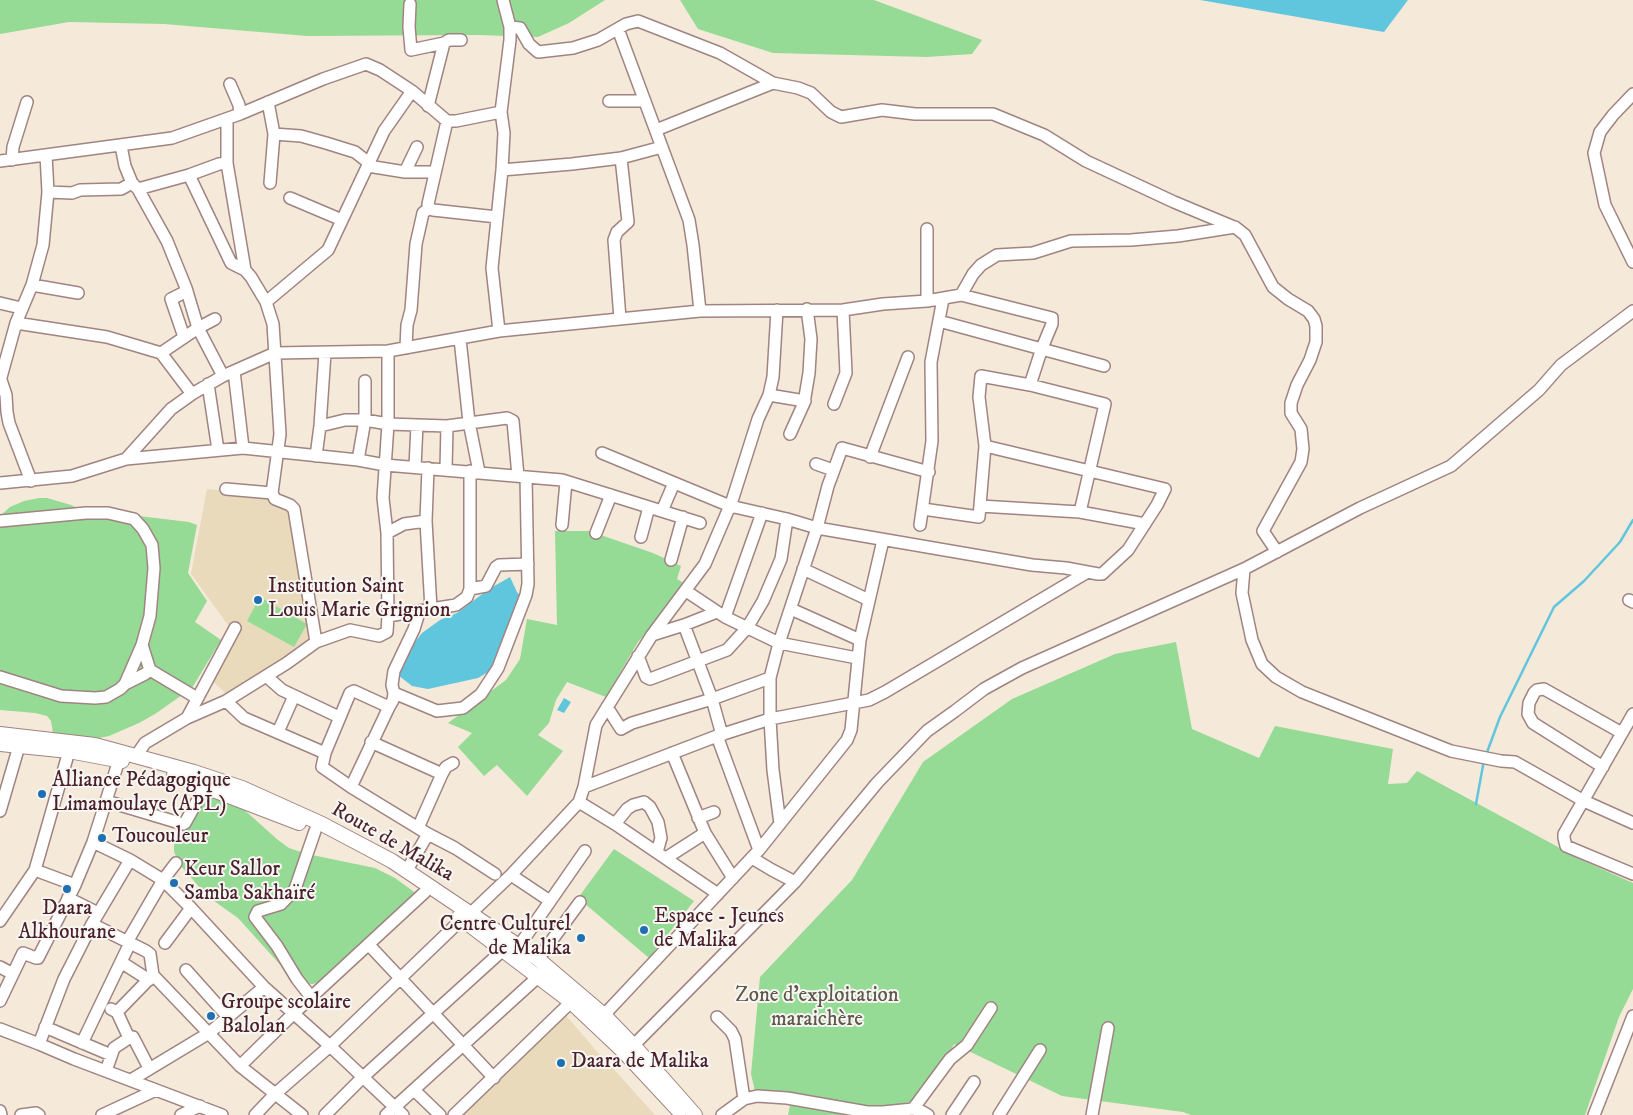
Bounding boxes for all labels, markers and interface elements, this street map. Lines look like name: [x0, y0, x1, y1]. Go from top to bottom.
place label: Institution Saint Louis Marie Grignion: [268, 575, 451, 625]
marker: Institution Saint Louis Marie Grignion: [252, 594, 264, 606]
place label: Alliance Pédagogique Limamoulaye (APL): [52, 769, 231, 819]
marker: Alliance Pédagogique Limamoulaye (APL): [36, 788, 48, 800]
street label: Route de Malika: [326, 798, 458, 888]
place label: Toucouleur: [112, 825, 208, 851]
marker: Toucouleur: [96, 832, 108, 844]
place label: Keur Sallor Samba Sakhaïré: [184, 858, 315, 908]
marker: Keur Sallor Samba Sakhaïré: [168, 877, 180, 889]
marker: Daara Alkhourane: [61, 883, 73, 895]
place label: Daara Alkhourane: [18, 897, 116, 947]
place label: Espace - Jeunes de Malika: [654, 905, 784, 955]
place label: Centre Culturel de Malika: [440, 913, 571, 963]
marker: Espace - Jeunes de Malika: [638, 924, 650, 936]
marker: Centre Culturel de Malika: [575, 932, 587, 944]
park label: Zone d'exploitation maraichère: [735, 984, 899, 1034]
place label: Groupe scolaire Balolan: [221, 991, 351, 1041]
marker: Groupe scolaire Balolan: [205, 1010, 217, 1022]
place label: Daara de Malika: [571, 1050, 709, 1076]
marker: Daara de Malika: [555, 1057, 567, 1069]

